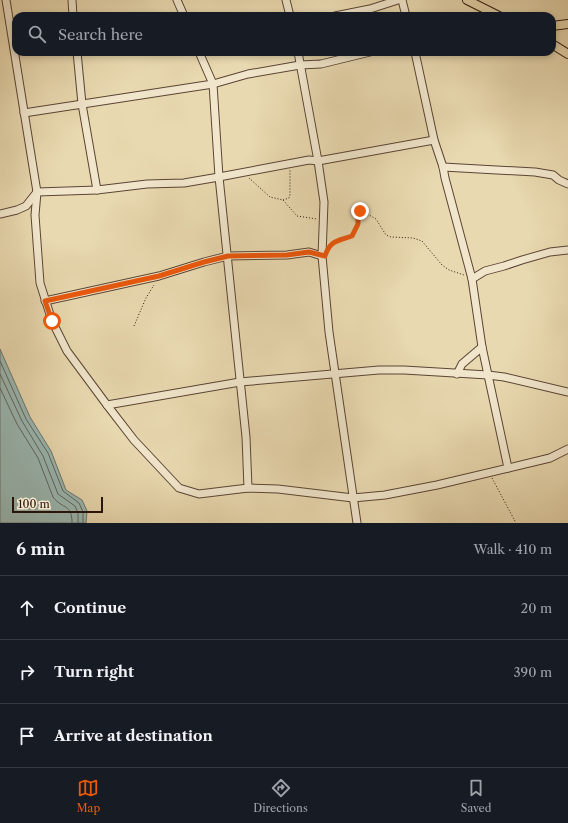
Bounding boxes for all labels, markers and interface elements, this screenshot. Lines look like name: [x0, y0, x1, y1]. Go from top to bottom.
search box: [12, 12, 556, 56]
icon: search: [26, 23, 48, 45]
text: Search here: [58, 25, 143, 44]
route end: [351, 202, 369, 220]
route start: [43, 312, 61, 330]
scale bar: [12, 495, 103, 514]
text: 100 m: [18, 497, 50, 511]
text: 6 min: [16, 539, 65, 559]
text: Walk · 410 m: [474, 541, 552, 557]
icon: ahead: [16, 597, 38, 619]
text: Continue: [54, 598, 126, 617]
text: 20 m: [521, 600, 552, 616]
icon: right: [16, 661, 38, 683]
text: Turn right: [54, 662, 134, 681]
text: 390 m: [513, 664, 552, 680]
icon: arrive: [16, 725, 38, 747]
text: Arrive at destination: [54, 726, 213, 745]
tab: Map: [77, 777, 100, 815]
tab: Directions: [253, 777, 308, 815]
tab: Saved: [461, 777, 491, 815]

